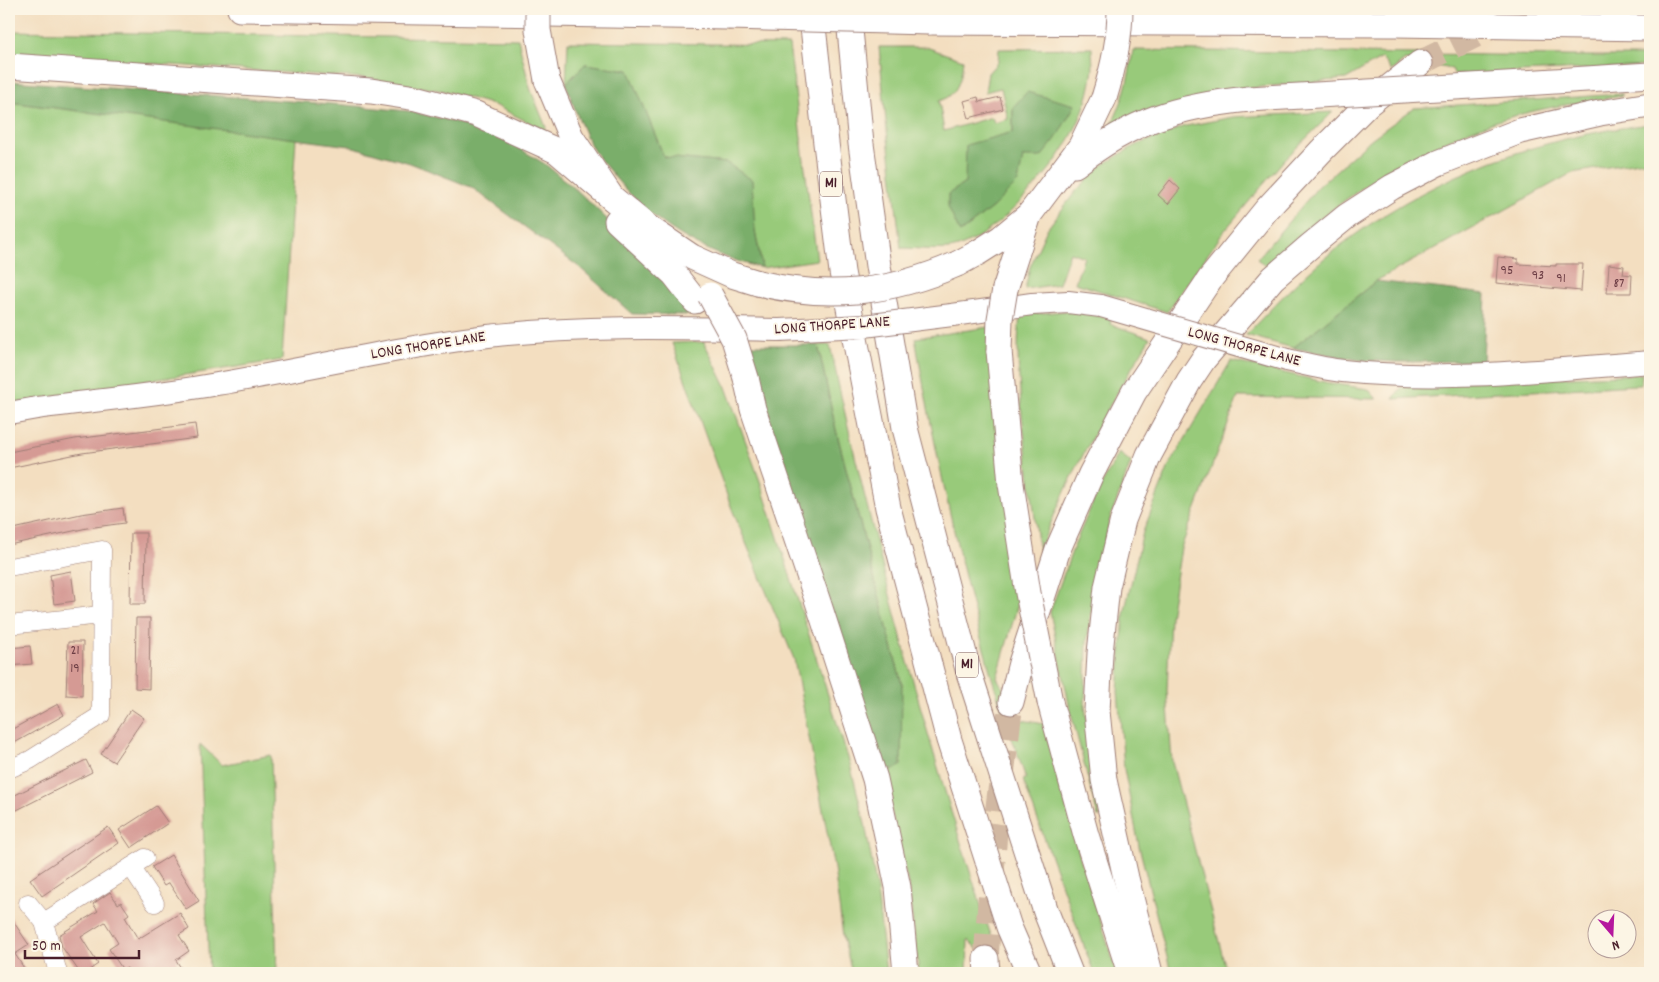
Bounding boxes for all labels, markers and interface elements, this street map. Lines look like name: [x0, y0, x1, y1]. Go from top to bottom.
road number: M1: [820, 172, 842, 196]
house number: 95: [1501, 261, 1513, 281]
house number: 93: [1532, 266, 1544, 286]
house number: 91: [1556, 269, 1566, 289]
house number: 87: [1614, 274, 1624, 294]
street label: LONG THORPE LANE: [774, 310, 891, 342]
street label: LONG THORPE LANE: [1185, 321, 1304, 373]
street label: LONG THORPE LANE: [369, 325, 488, 366]
house number: 21: [70, 641, 80, 661]
road number: M1: [956, 652, 978, 678]
house number: 19: [70, 659, 80, 679]
north arrow: [1586, 910, 1636, 960]
scale bar: [25, 927, 139, 959]
text: N: [1609, 934, 1622, 955]
text: 50 m: [32, 936, 61, 958]

